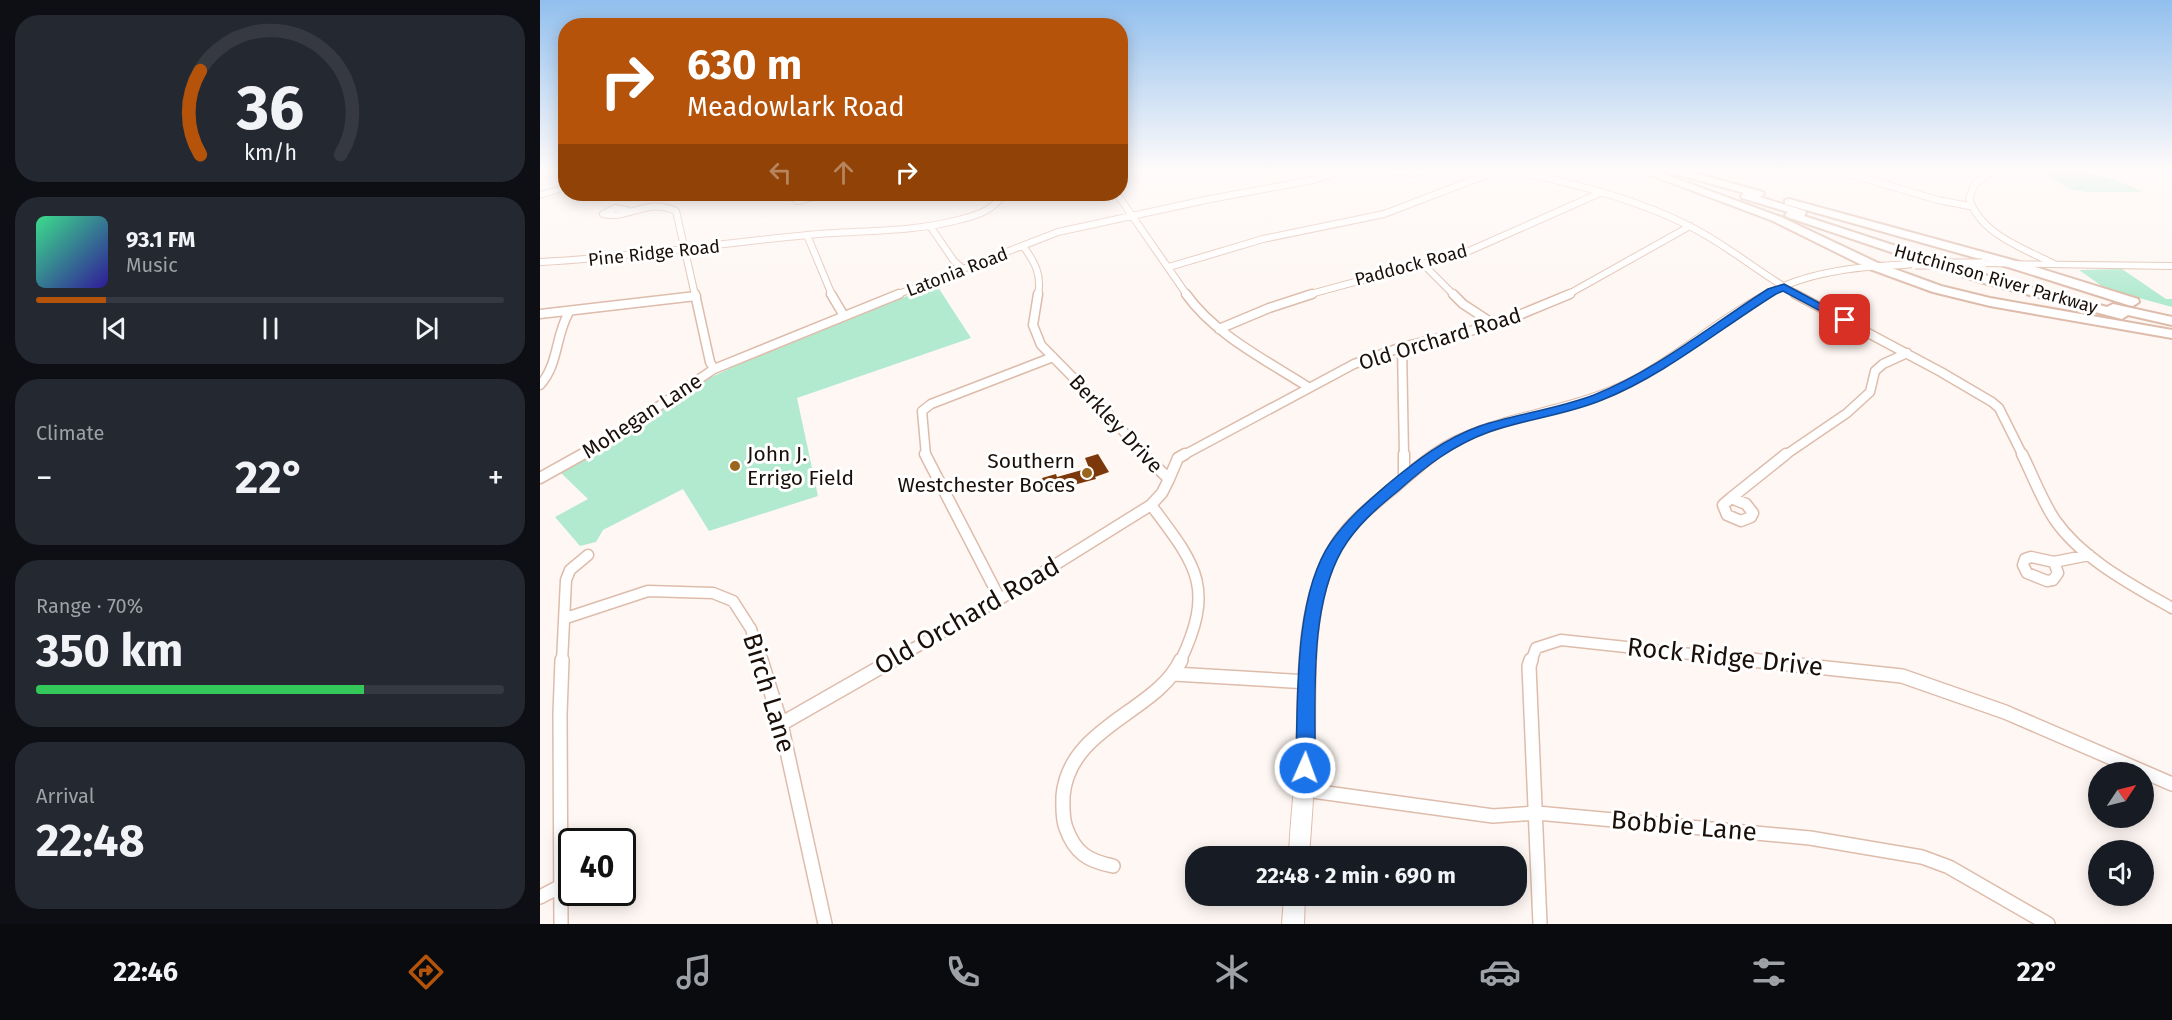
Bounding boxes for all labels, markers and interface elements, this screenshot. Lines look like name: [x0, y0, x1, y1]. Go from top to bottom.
text: 630 m: [687, 40, 802, 90]
icon: right: [588, 42, 666, 120]
text: 36: [235, 72, 304, 147]
text: Meadowlark Road: [687, 91, 905, 123]
text: km/h: [243, 141, 297, 167]
icon: left: [764, 156, 797, 189]
icon: ahead: [827, 156, 860, 189]
icon: right: [890, 156, 923, 189]
text: 93.1 FM: [126, 226, 195, 253]
street label: Pine Ridge Road: [587, 235, 721, 271]
street label: Paddock Road: [1352, 239, 1470, 291]
street label: Hutchinson River Parkway: [1892, 239, 2100, 319]
street label: Latonia Road: [903, 243, 1011, 301]
text: Music: [126, 253, 178, 277]
pin: [1819, 294, 1870, 345]
street label: Old Orchard Road: [1356, 302, 1524, 376]
icon: arrive: [1828, 303, 1861, 336]
icon: previous: [98, 312, 131, 345]
icon: pause: [254, 312, 287, 345]
icon: next: [410, 312, 443, 345]
street label: Mohegan Lane: [577, 368, 707, 464]
street label: Berkley Drive: [1064, 369, 1168, 479]
text: Climate: [36, 421, 104, 445]
place label: John J. Errigo Field: [747, 441, 854, 491]
place label: Southern Westchester Boces: [897, 448, 1075, 498]
text: 22°: [235, 451, 305, 505]
text: −: [36, 458, 53, 498]
text: +: [488, 458, 504, 498]
marker: John J. Errigo Field: [728, 459, 742, 473]
marker: Southern Westchester Boces: [1080, 466, 1094, 480]
street label: Old Orchard Road: [869, 550, 1065, 682]
text: Range · 70%: [36, 594, 143, 618]
text: 350 km: [36, 624, 183, 678]
street label: Birch Lane: [736, 630, 802, 756]
street label: Rock Ridge Drive: [1625, 631, 1825, 683]
position arrow: [1273, 736, 1337, 800]
north arrow: [2088, 762, 2154, 828]
map controls: [2088, 762, 2154, 906]
text: Arrival: [36, 784, 95, 808]
street label: Bobbie Lane: [1610, 804, 1758, 848]
text: 22:48: [36, 814, 145, 868]
speed limit sign: 40: [558, 828, 636, 906]
button: sound: [2088, 840, 2154, 906]
text: 22:48 · 2 min · 690 m: [1256, 862, 1456, 889]
icon: directions: [405, 951, 447, 993]
icon: music: [673, 951, 715, 993]
icon: phone: [942, 951, 984, 993]
icon: climate: [1211, 951, 1253, 993]
icon: car: [1479, 951, 1521, 993]
icon: filters: [1748, 951, 1790, 993]
text: 22:46: [113, 956, 178, 988]
text: 22°: [2017, 956, 2059, 988]

